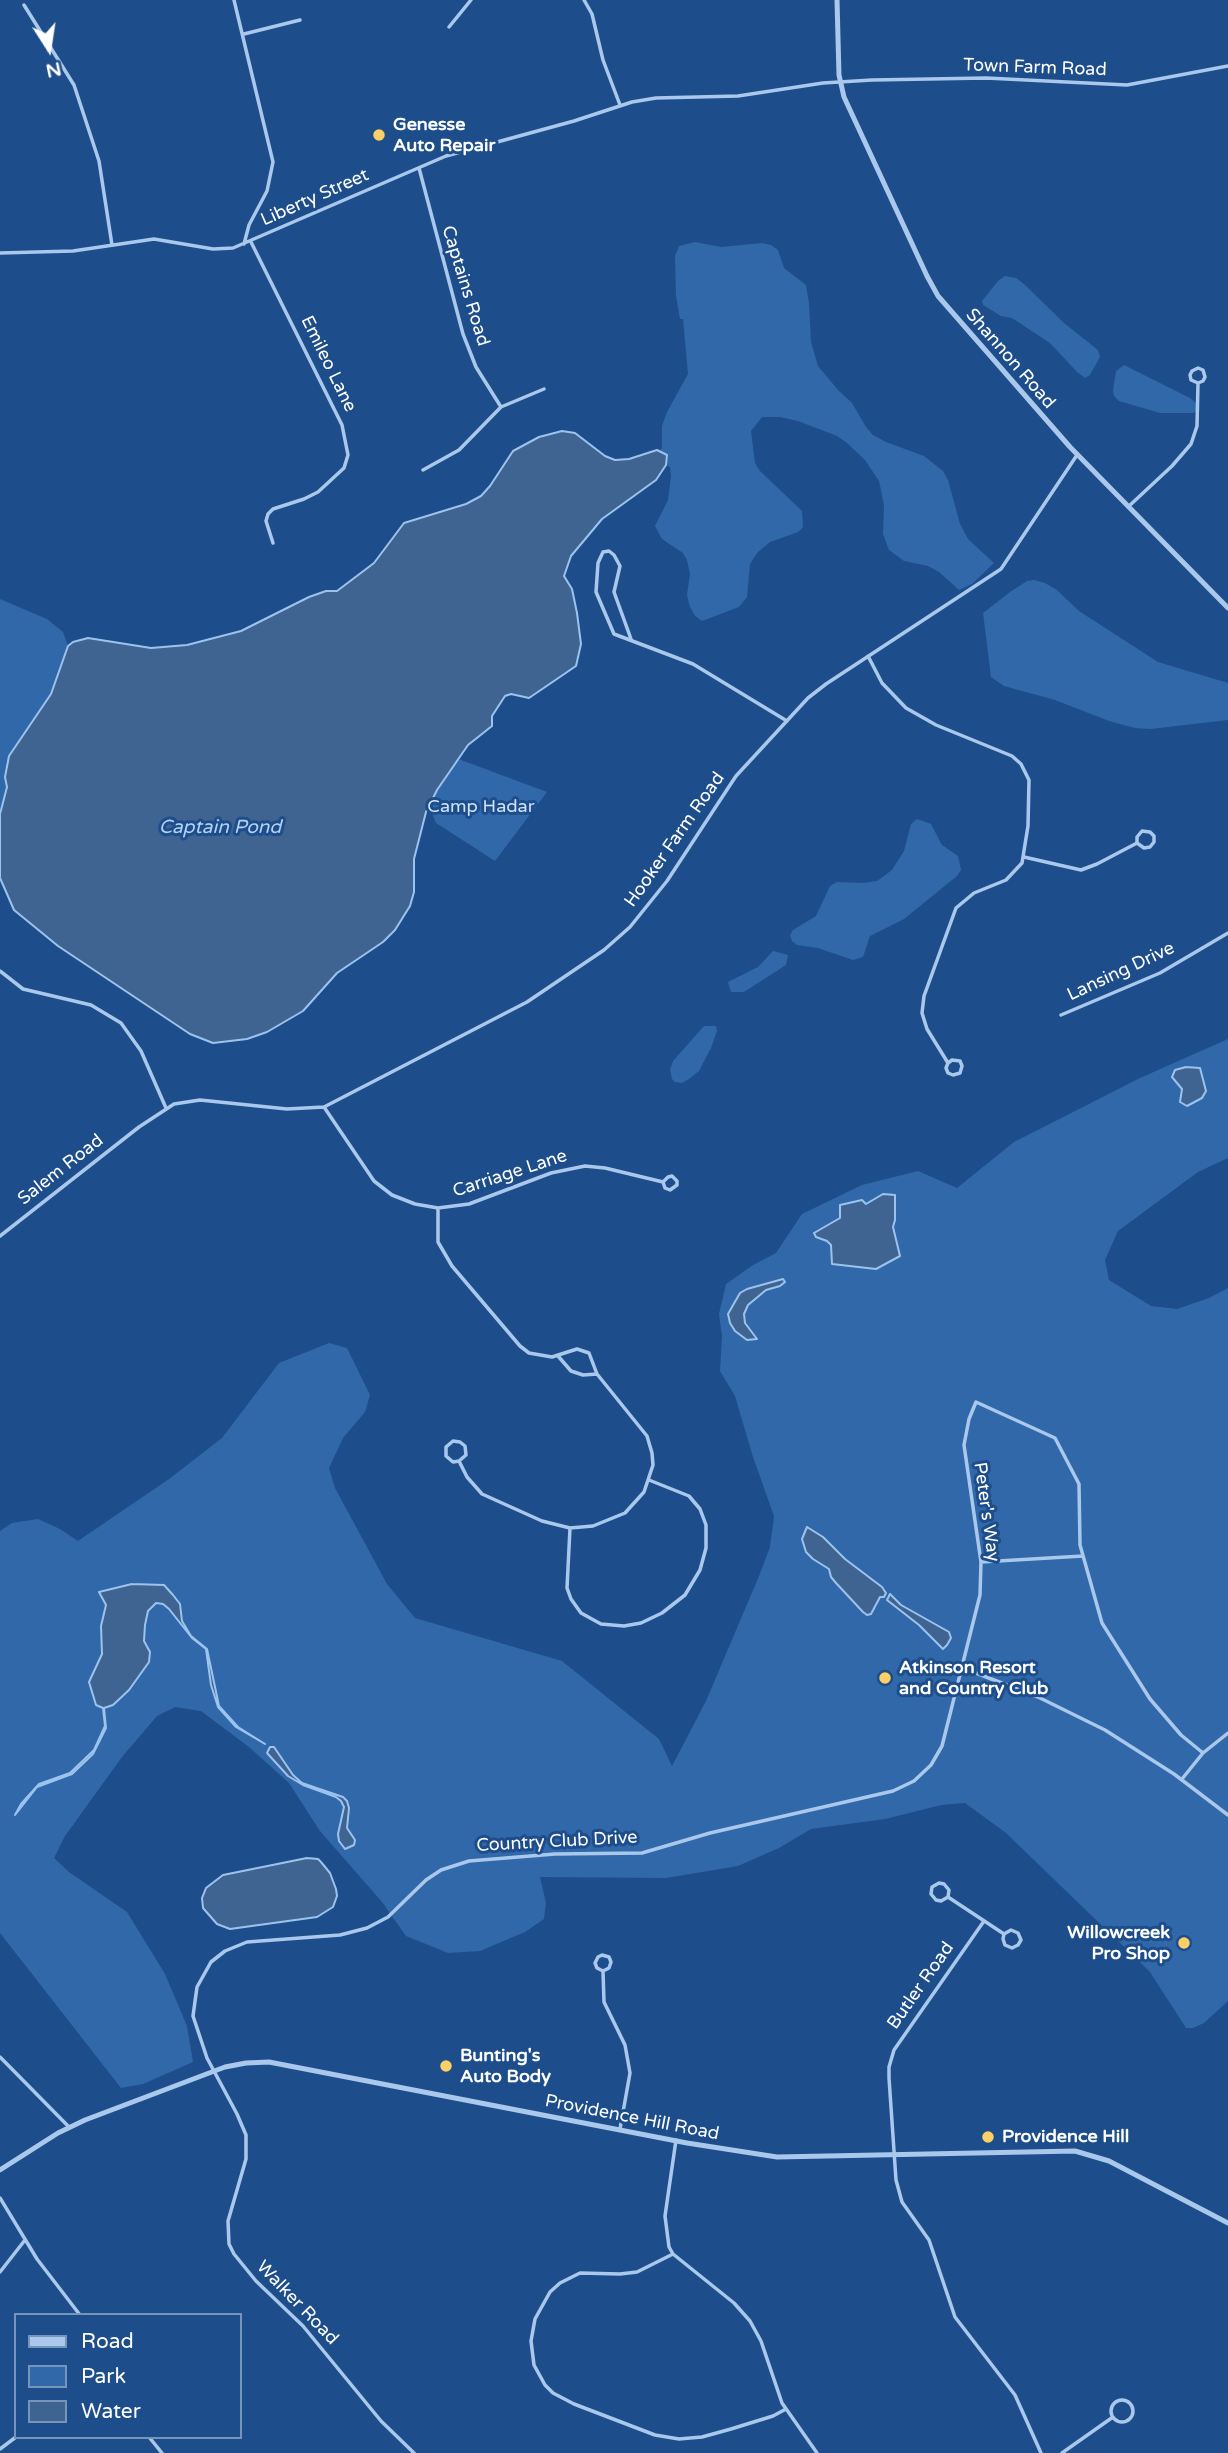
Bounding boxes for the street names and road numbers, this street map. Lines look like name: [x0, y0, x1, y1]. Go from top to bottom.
street label: Town Farm Road: [963, 55, 1107, 81]
street label: Liberty Street: [258, 165, 372, 231]
street label: Captains Road: [436, 223, 494, 349]
street label: Shannon Road: [961, 304, 1059, 414]
street label: Emileo Lane: [295, 312, 361, 416]
street label: Hooker Farm Road: [620, 768, 730, 912]
street label: Lansing Drive: [1064, 938, 1178, 1006]
street label: Salem Road: [14, 1130, 108, 1210]
street label: Carriage Lane: [450, 1145, 570, 1203]
street label: Peter's Way: [968, 1461, 1004, 1563]
street label: Country Club Drive: [476, 1827, 638, 1857]
street label: Butler Road: [883, 1938, 959, 2034]
street label: Providence Hill Road: [543, 2091, 721, 2145]
street label: Walker Road: [251, 2256, 343, 2350]

